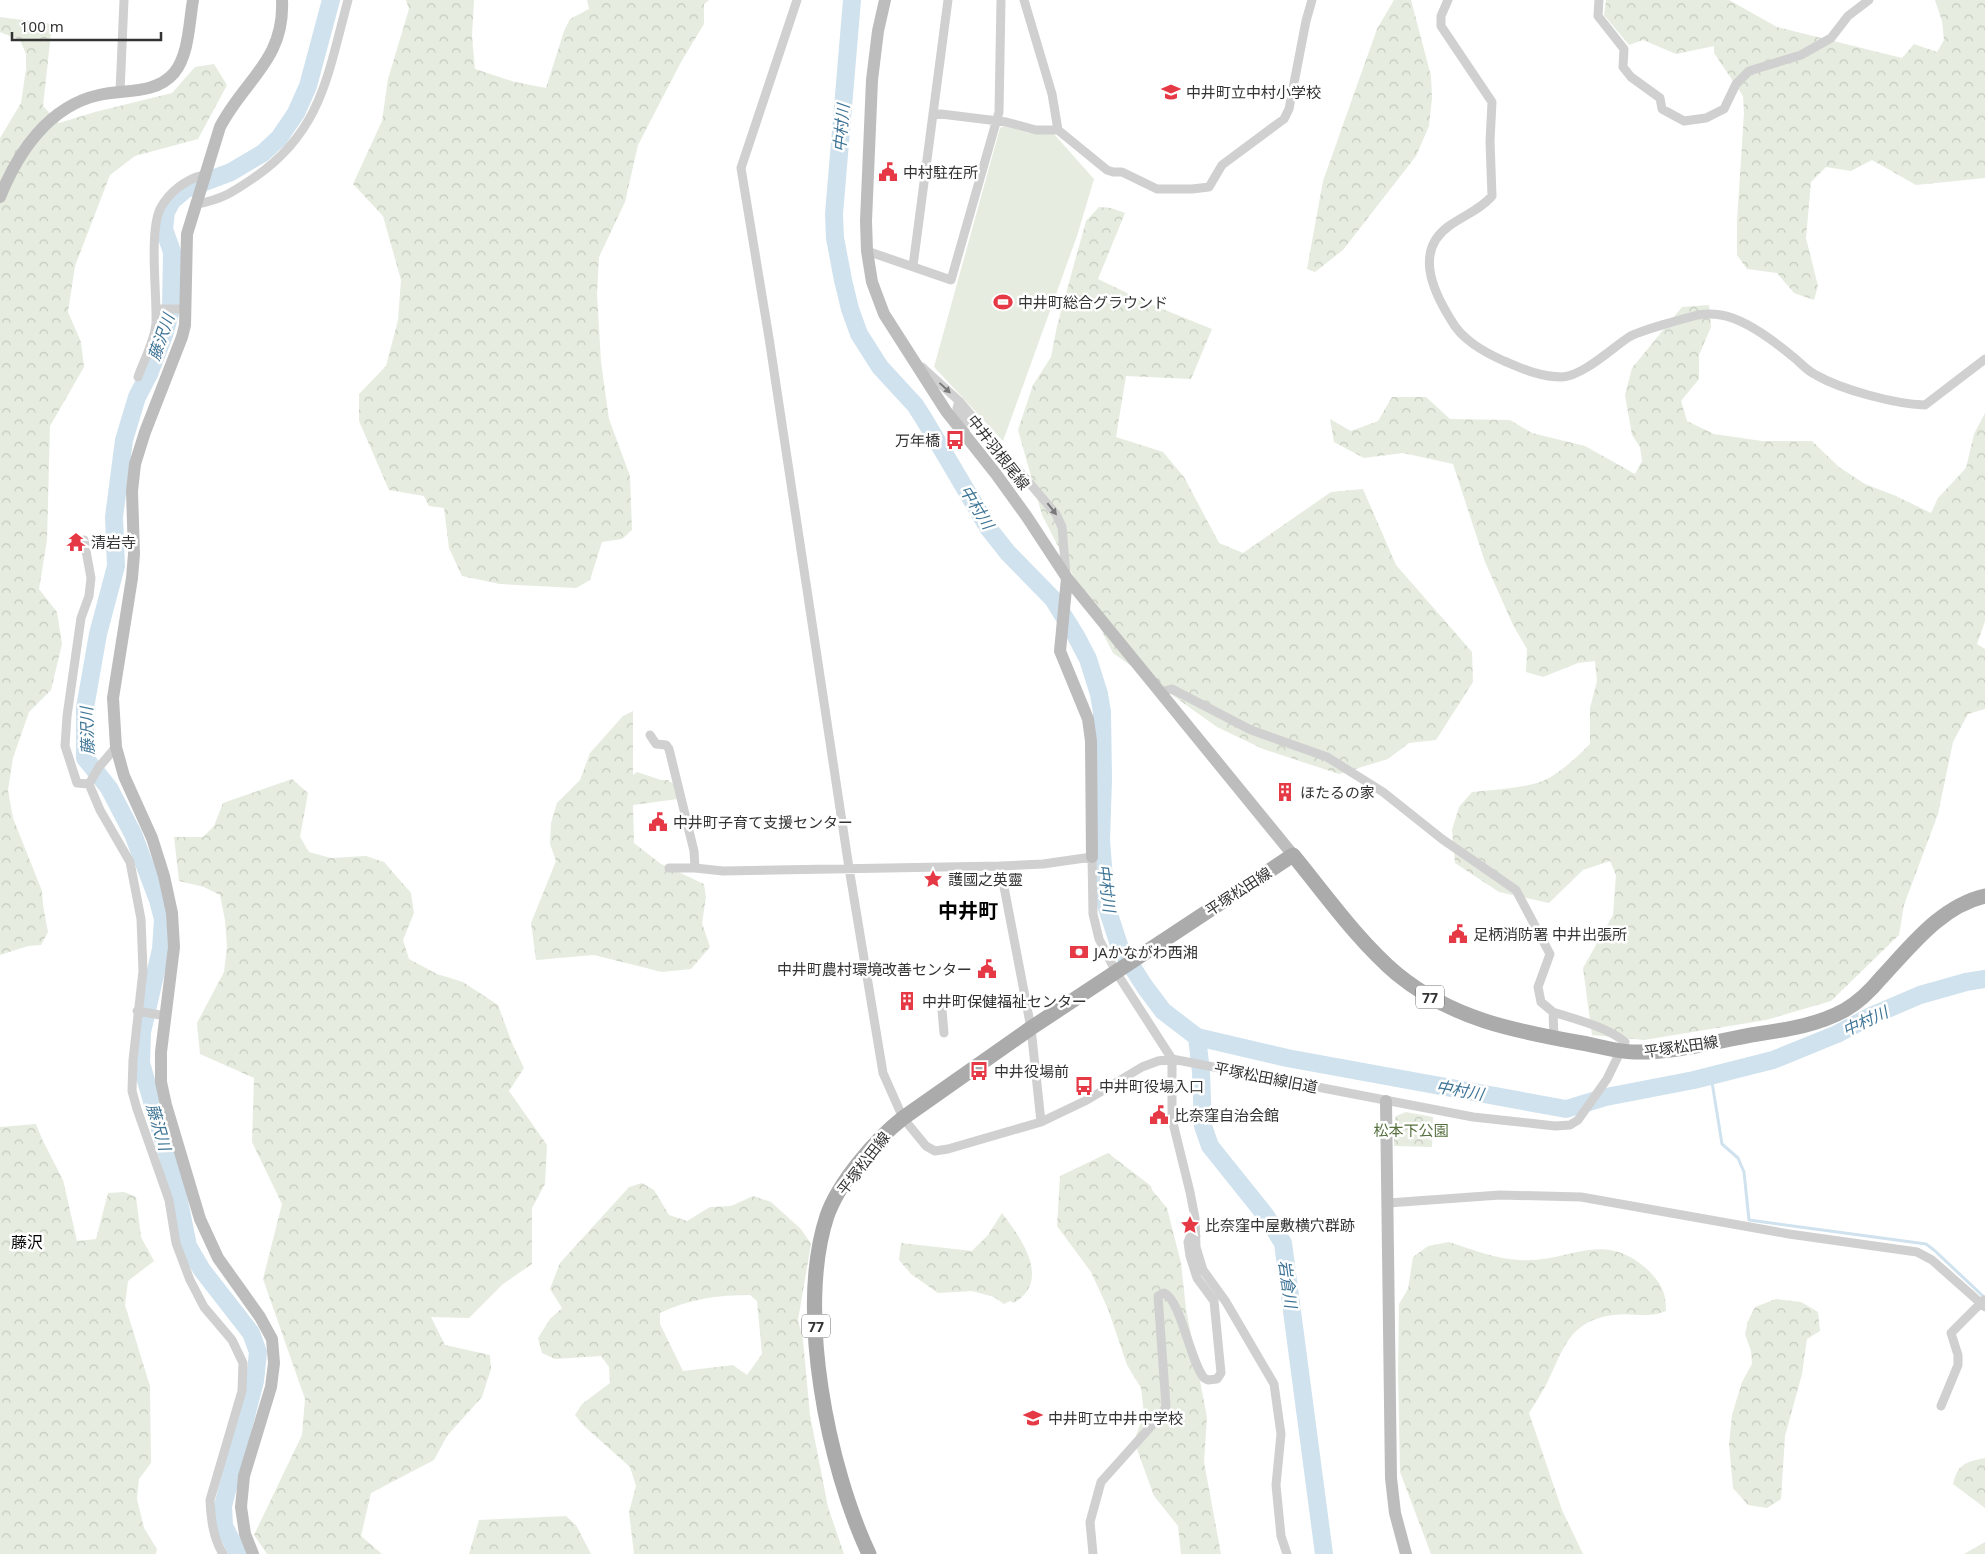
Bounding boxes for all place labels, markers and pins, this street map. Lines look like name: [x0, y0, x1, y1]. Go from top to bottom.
school or university icon: 中井町立中村小学校: [1160, 81, 1182, 103]
place label: 中井町立中村小学校: [1186, 82, 1321, 102]
public building icon: 中村駐在所: [877, 161, 899, 183]
place label: 中村駐在所: [903, 162, 978, 182]
sports icon: 中井町総合グラウンド: [992, 291, 1014, 313]
place label: 中井町総合グラウンド: [1018, 292, 1168, 312]
bus stop icon: 万年橋: [944, 429, 966, 451]
place label: 万年橋: [895, 430, 940, 450]
temple icon: 清岩寺: [65, 531, 87, 553]
place label: 清岩寺: [91, 532, 136, 552]
building icon: ほたるの家: [1274, 781, 1296, 803]
place label: ほたるの家: [1300, 782, 1375, 802]
public building icon: 中井町子育て支援センター: [647, 811, 669, 833]
place label: 中井町子育て支援センター: [673, 812, 853, 832]
place icon: 護國之英靈: [922, 868, 944, 890]
place label: 護國之英靈: [948, 869, 1023, 889]
public building icon: 足柄消防署 中井出張所: [1447, 923, 1469, 945]
place label: 足柄消防署 中井出張所: [1473, 924, 1627, 944]
bank icon: JAかながわ西湘: [1068, 941, 1090, 963]
place label: JAかながわ西湘: [1092, 942, 1198, 962]
public building icon: 中井町農村環境改善センター: [976, 958, 998, 980]
place label: 中井町農村環境改善センター: [777, 959, 972, 979]
building icon: 中井町保健福祉センター: [896, 990, 918, 1012]
place label: 中井町保健福祉センター: [922, 991, 1087, 1011]
bus stop icon: 中井役場前: [968, 1060, 990, 1082]
place label: 中井役場前: [994, 1061, 1069, 1081]
bus stop icon: 中井町役場入口: [1073, 1075, 1095, 1097]
place label: 中井町役場入口: [1099, 1076, 1204, 1096]
public building icon: 比奈窪自治会館: [1148, 1104, 1170, 1126]
place label: 比奈窪自治会館: [1174, 1105, 1279, 1125]
place icon: 比奈窪中屋敷横穴群跡: [1179, 1214, 1201, 1236]
place label: 比奈窪中屋敷横穴群跡: [1205, 1215, 1355, 1235]
school or university icon: 中井町立中井中学校: [1022, 1407, 1044, 1429]
place label: 中井町立中井中学校: [1048, 1408, 1183, 1428]

